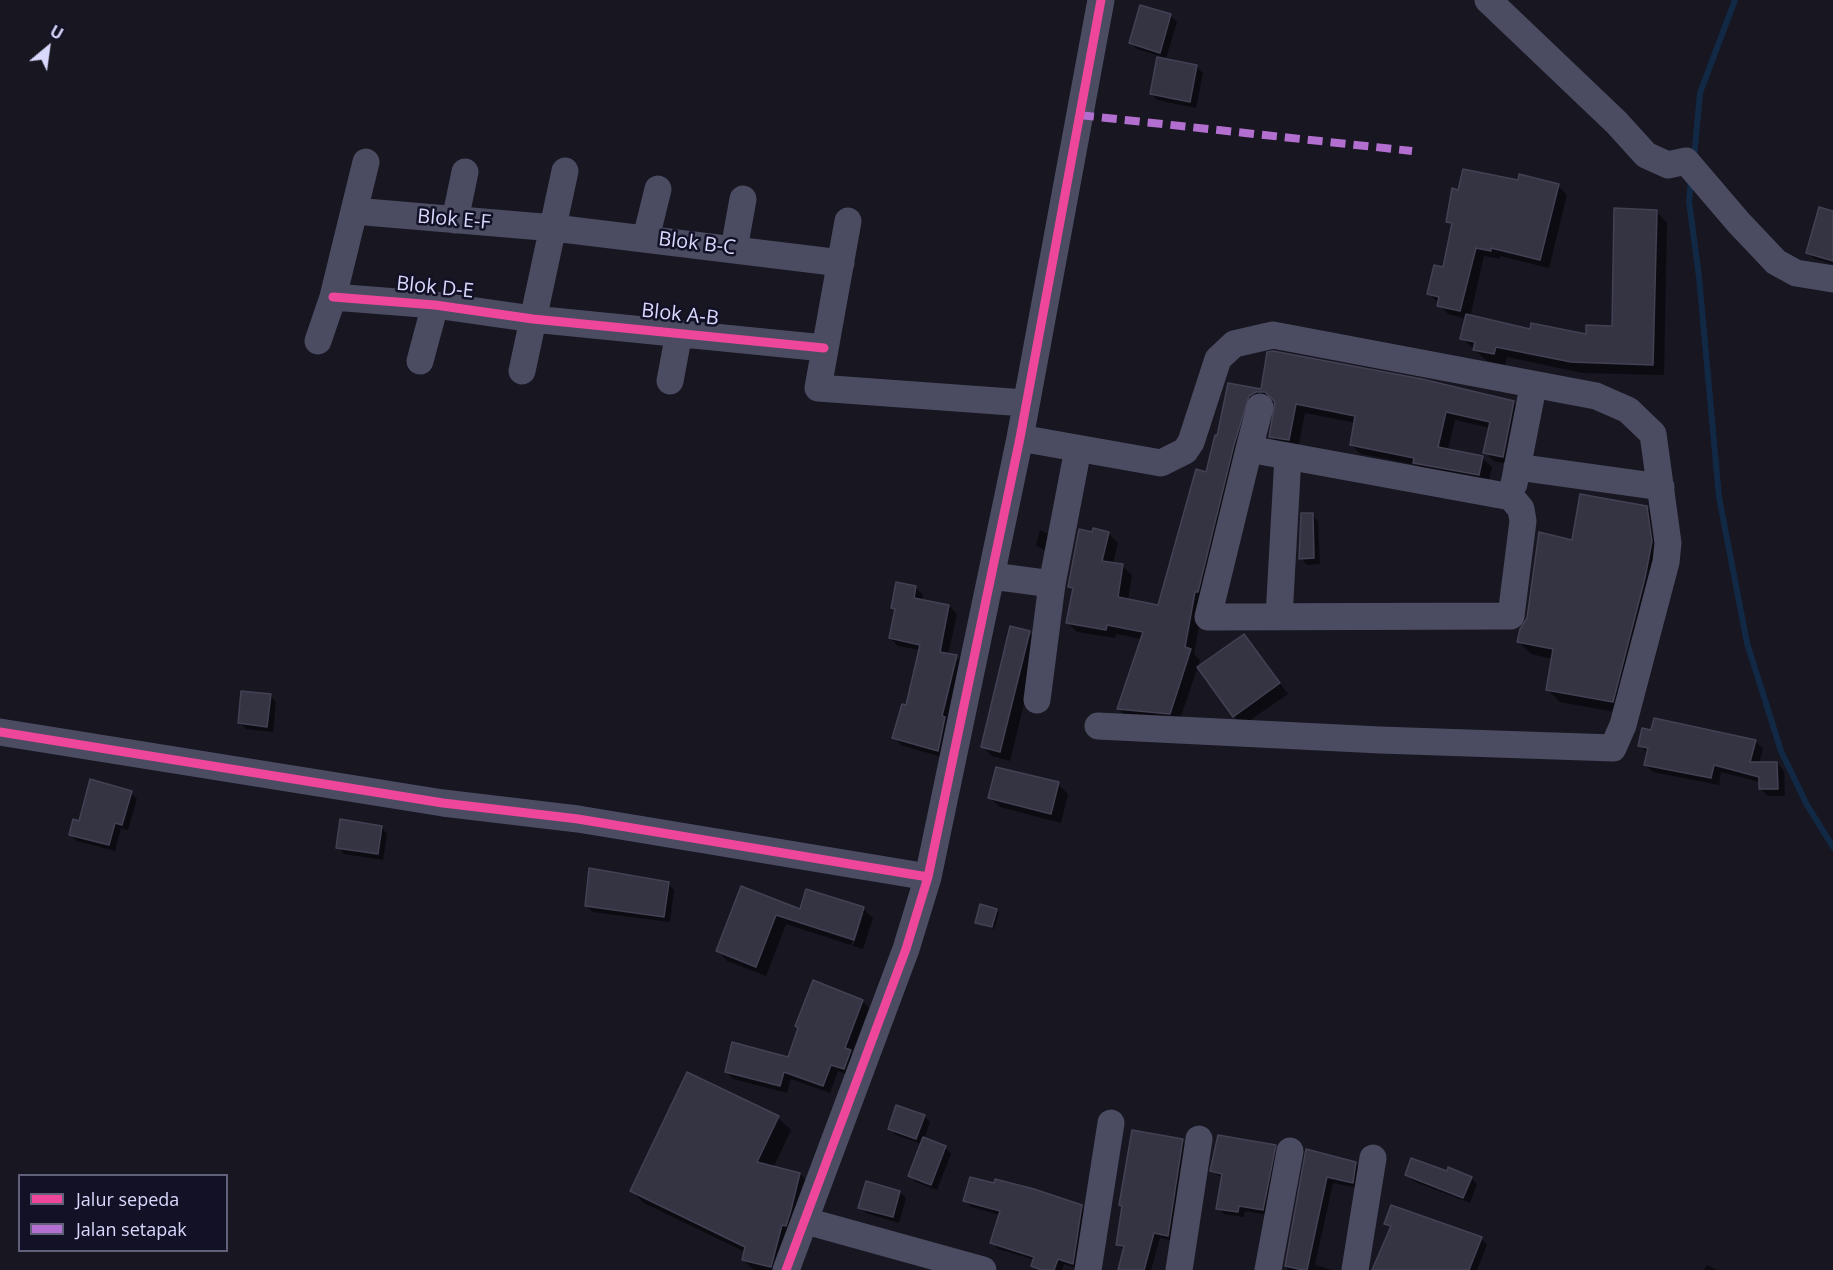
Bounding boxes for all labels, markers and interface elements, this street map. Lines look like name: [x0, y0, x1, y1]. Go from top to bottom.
north arrow: [18, 18, 78, 78]
text: U: [46, 20, 67, 45]
street label: Blok E-F: [416, 205, 492, 235]
street label: Blok B-C: [657, 227, 737, 261]
street label: Blok D-E: [395, 272, 475, 304]
street label: Blok A-B: [640, 299, 720, 331]
legend: [18, 1174, 228, 1252]
text: Jalur sepeda: [76, 1187, 179, 1211]
text: Jalan setapak: [76, 1217, 187, 1241]

